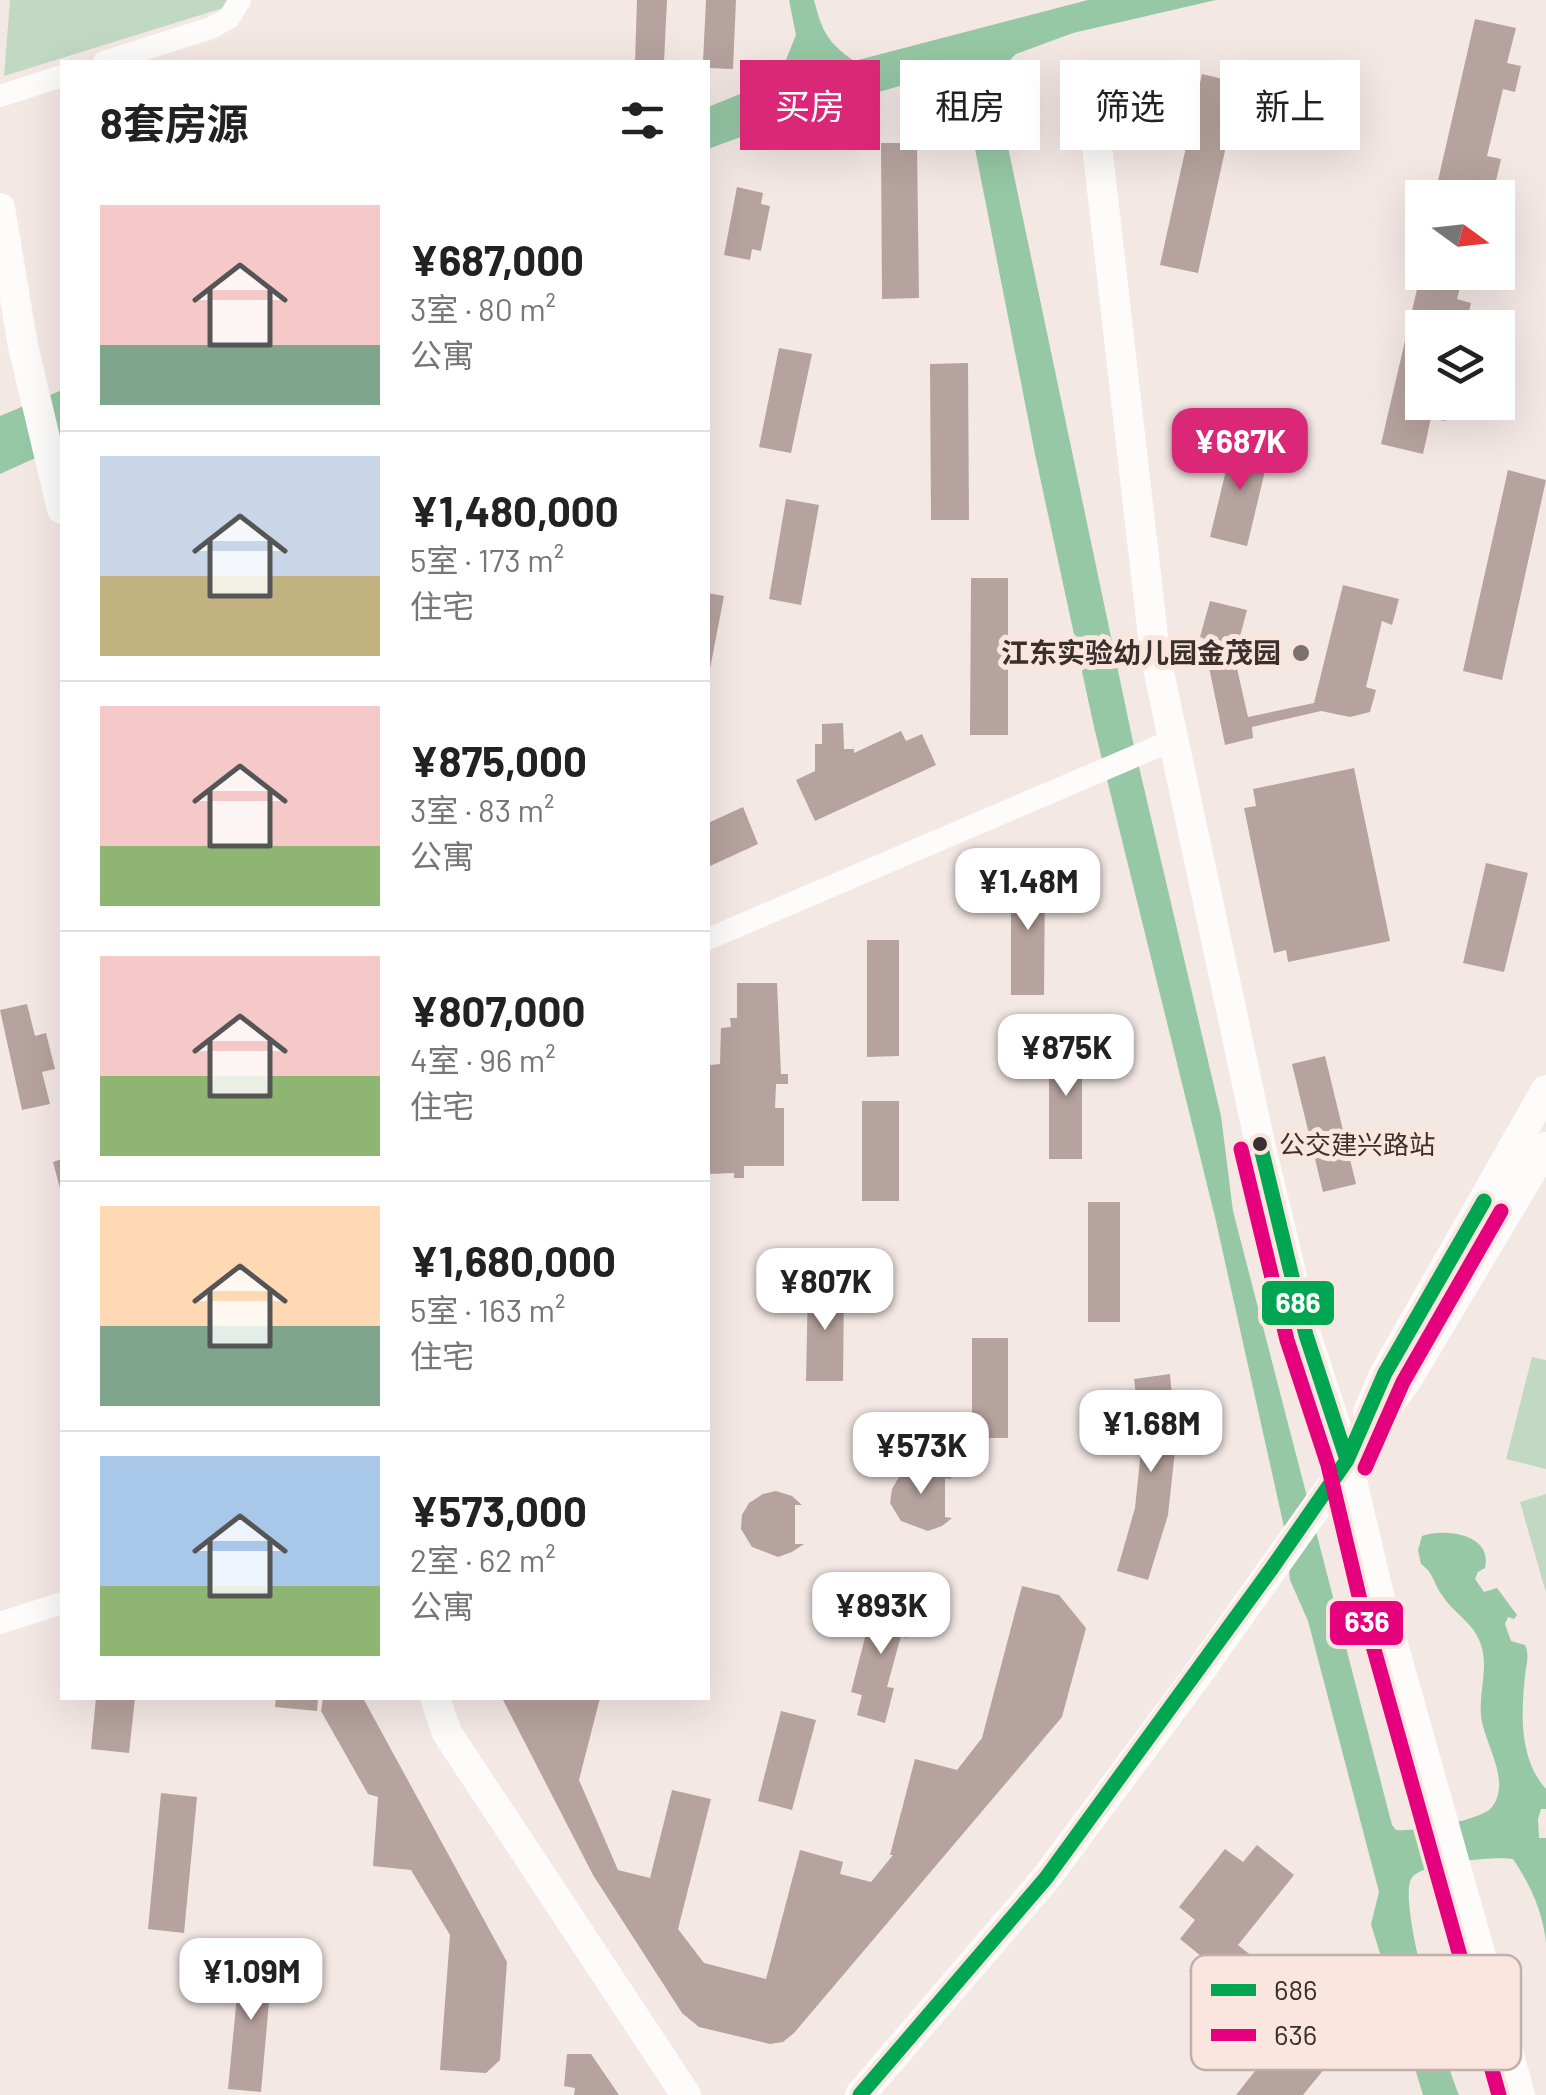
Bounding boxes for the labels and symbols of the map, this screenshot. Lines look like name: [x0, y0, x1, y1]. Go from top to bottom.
north arrow: [1405, 180, 1515, 290]
pin: ¥687K: [1170, 408, 1310, 493]
place label: 江东实验幼儿园金茂园: [1001, 635, 1281, 669]
marker: 江东实验幼儿园金茂园: [1290, 642, 1312, 664]
pin: ¥1.48M: [947, 848, 1109, 933]
pin: ¥875K: [996, 1014, 1136, 1099]
place label: 公交建兴路站: [1279, 1128, 1435, 1159]
marker: 公交建兴路站: [1250, 1134, 1270, 1154]
pin: ¥807K: [755, 1248, 895, 1333]
line badge: 686: [1260, 1279, 1336, 1327]
text: 686: [1275, 1285, 1321, 1319]
pin: ¥1.68M: [1070, 1390, 1232, 1475]
pin: ¥573K: [851, 1412, 991, 1497]
pin: ¥893K: [811, 1572, 951, 1657]
line badge: 636: [1328, 1599, 1405, 1647]
text: 636: [1344, 1604, 1390, 1638]
pin: ¥1.09M: [170, 1938, 332, 2023]
legend: [1191, 1955, 1521, 2070]
text: 686: [1274, 1972, 1317, 2006]
text: 636: [1274, 2017, 1317, 2051]

